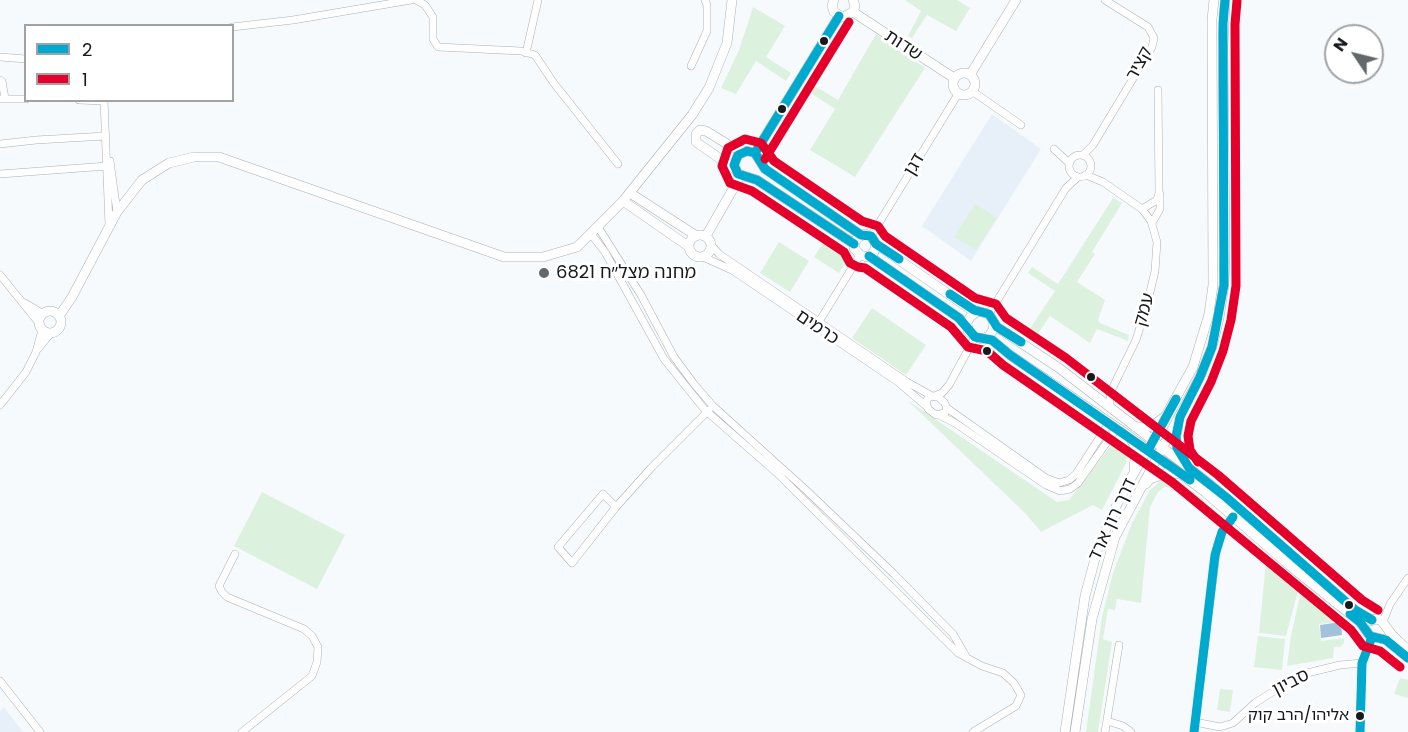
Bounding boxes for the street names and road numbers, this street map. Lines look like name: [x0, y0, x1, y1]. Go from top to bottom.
street label: שדות: [880, 26, 926, 66]
street label: קציר: [1122, 43, 1158, 85]
street label: דגן: [900, 150, 930, 180]
street label: עמק: [1130, 291, 1160, 329]
street label: כרמים: [791, 306, 843, 350]
street label: דרך רון ארד: [1084, 475, 1142, 565]
street label: סביון: [1269, 665, 1313, 701]

